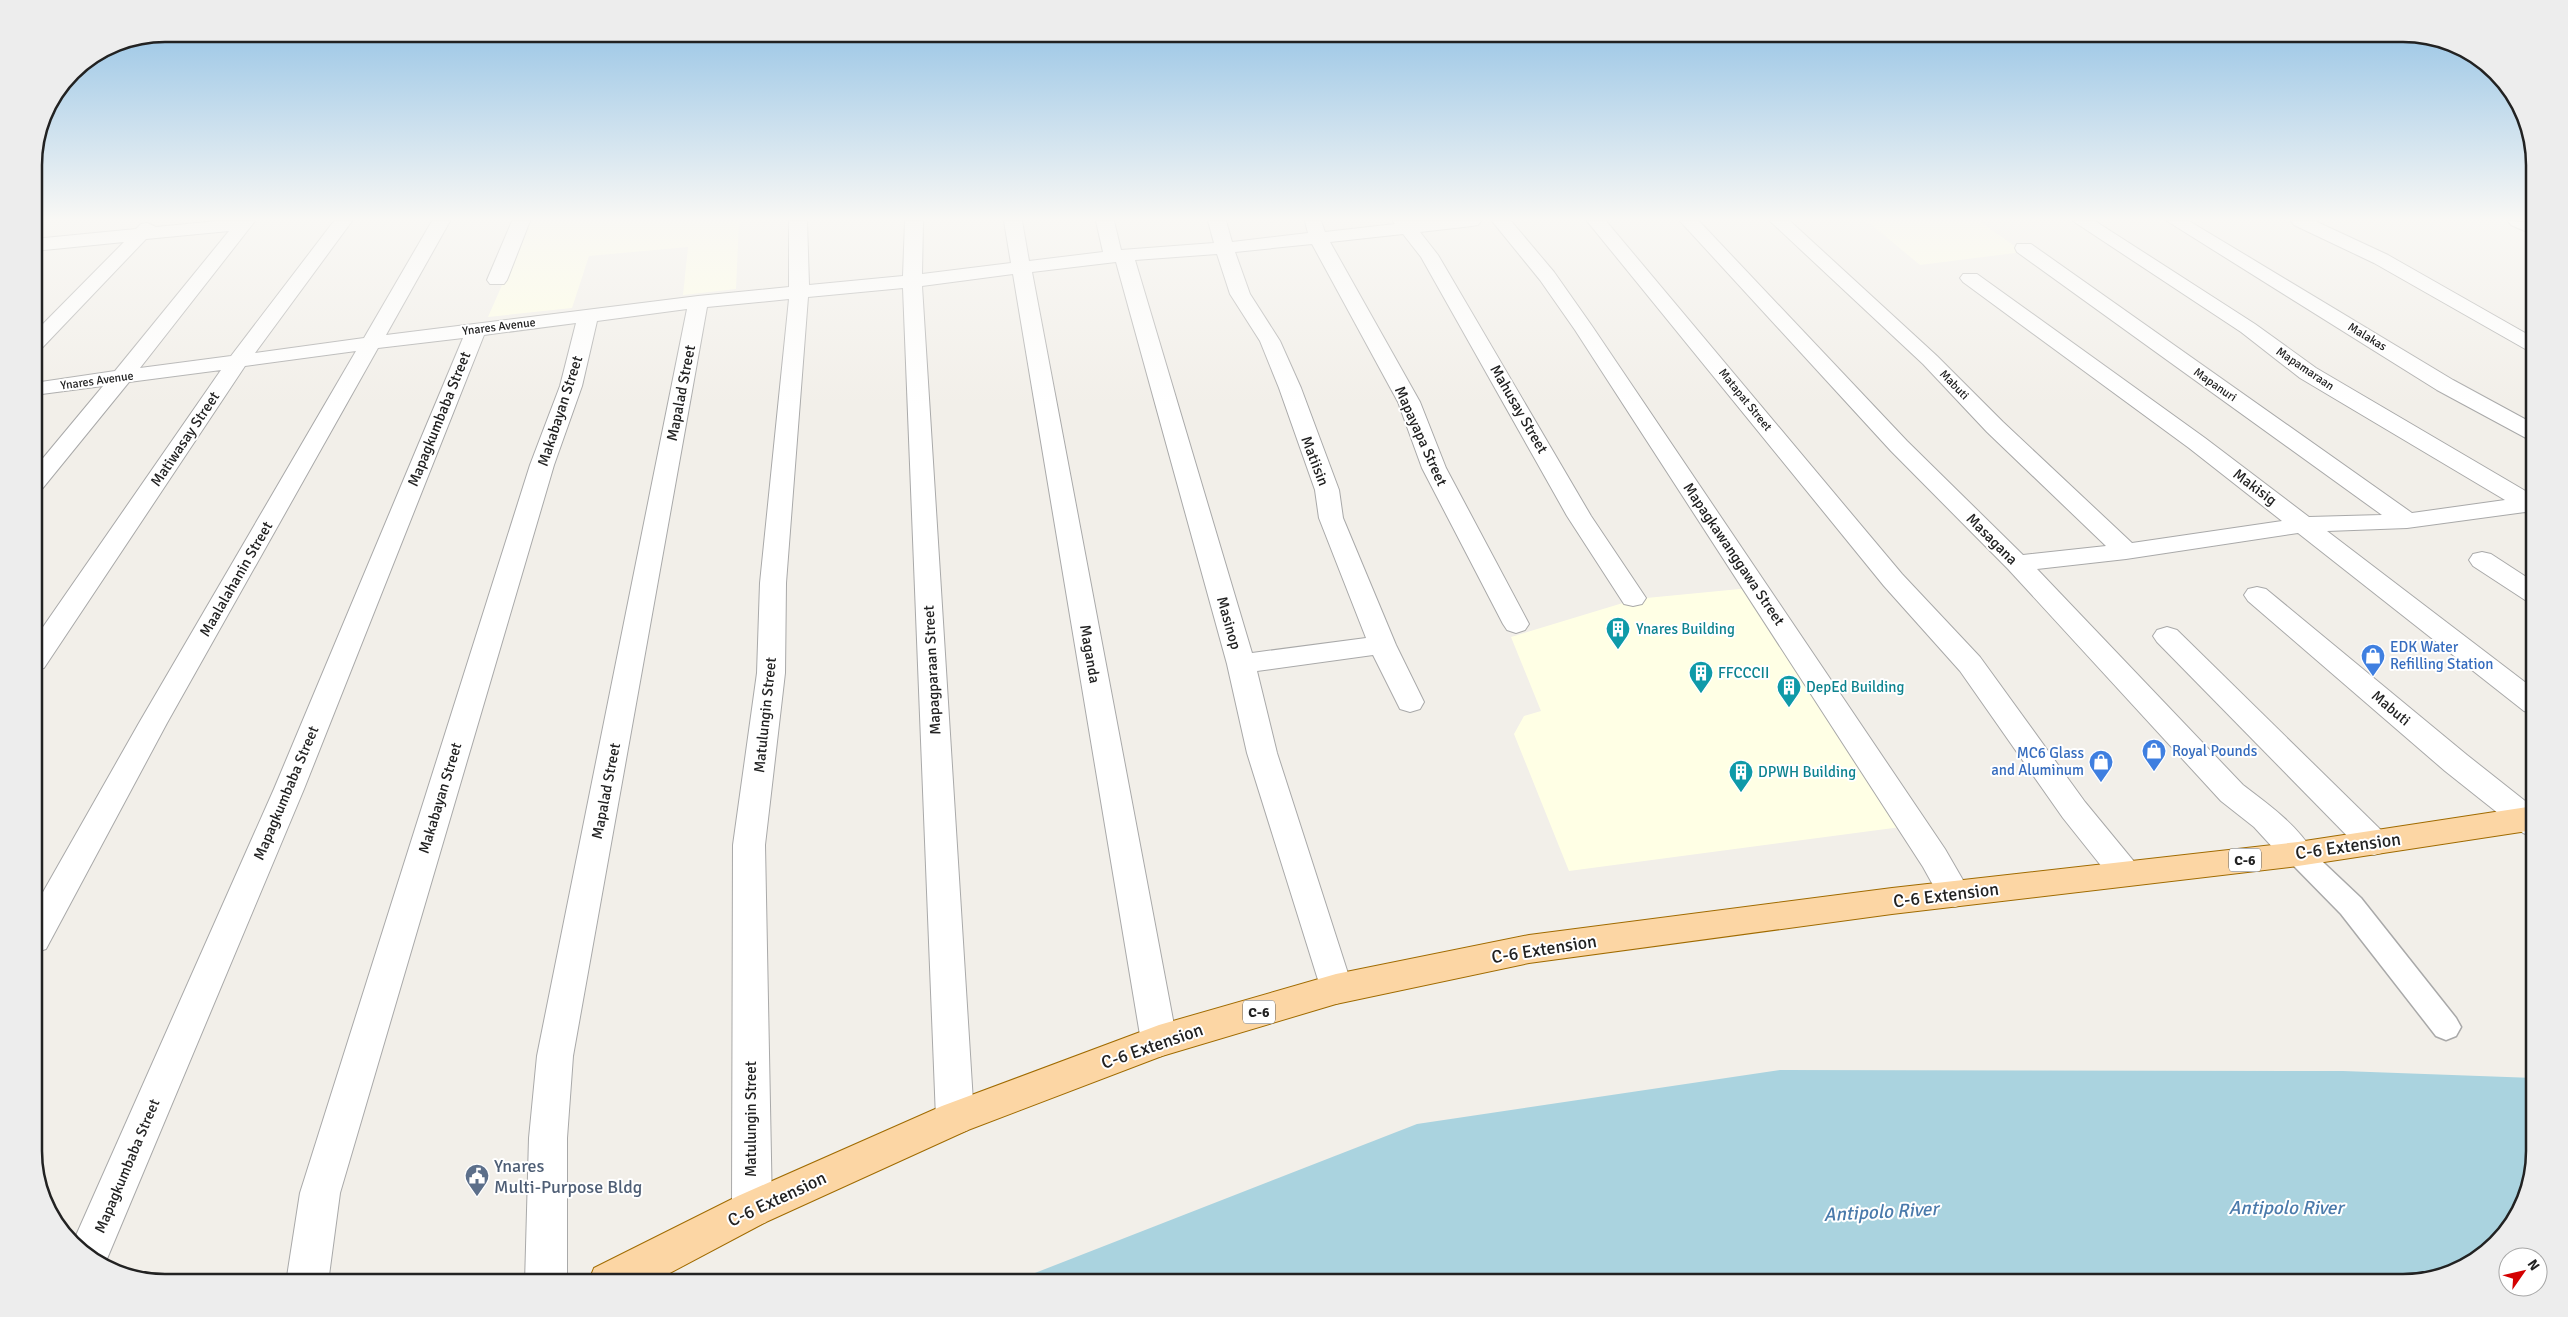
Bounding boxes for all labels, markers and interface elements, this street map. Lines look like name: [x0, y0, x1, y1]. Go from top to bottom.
street label: Ynares Avenue: [461, 315, 537, 339]
street label: Malakas: [2345, 320, 2389, 354]
street label: Mapalad Street: [663, 343, 699, 443]
street label: Mapamaraan: [2273, 344, 2337, 394]
street label: Mapagkumbaba Street: [404, 349, 474, 489]
street label: Makabayan Street: [534, 353, 586, 469]
street label: Mahusay Street: [1486, 361, 1552, 457]
street label: Mapanuri: [2191, 365, 2239, 405]
street label: Matapat Street: [1715, 366, 1775, 434]
street label: Mabuti: [1936, 367, 1972, 403]
street label: Ynares Avenue: [59, 368, 135, 394]
street label: Mapayapa Street: [1391, 383, 1451, 489]
street label: Matiwasay Street: [147, 388, 223, 490]
street label: Matiisin: [1297, 434, 1333, 488]
street label: Makisig: [2230, 465, 2280, 509]
street label: Mapagkawanggawa Street: [1679, 479, 1789, 629]
street label: Masagana: [1963, 510, 2021, 568]
street label: Maalalahanin Street: [196, 518, 276, 640]
street label: Masinop: [1213, 594, 1245, 652]
street label: Mapagparaan Street: [920, 605, 944, 735]
building icon: Ynares Building: [1605, 616, 1631, 650]
place label: Ynares Building: [1636, 620, 1735, 638]
street label: Maganda: [1076, 623, 1104, 685]
place label: EDK Water Refilling Station: [2390, 638, 2494, 673]
shop icon: EDK Water Refilling Station: [2360, 643, 2386, 677]
street label: Matulungin Street: [750, 656, 780, 774]
building icon: FFCCCII: [1688, 660, 1714, 694]
place label: FFCCCII: [1718, 664, 1769, 682]
building icon: DepEd Building: [1776, 674, 1802, 708]
place label: DepEd Building: [1806, 678, 1904, 696]
street label: Mabuti: [2368, 687, 2414, 729]
street label: Mapagkumbaba Street: [250, 723, 322, 863]
shop icon: Royal Pounds: [2141, 738, 2167, 772]
street label: Makabayan Street: [415, 740, 465, 856]
street label: Mapalad Street: [588, 741, 624, 841]
place label: Royal Pounds: [2172, 742, 2258, 760]
place label: MC6 Glass and Aluminum: [1991, 744, 2084, 779]
shop icon: MC6 Glass and Aluminum: [2088, 749, 2114, 783]
building icon: DPWH Building: [1728, 759, 1754, 793]
place label: DPWH Building: [1758, 763, 1856, 781]
street label: C-6 Extension: [2294, 828, 2402, 864]
road number: C-6: [2229, 848, 2261, 872]
street label: C-6 Extension: [1892, 878, 2000, 912]
street label: C-6 Extension: [1490, 930, 1598, 968]
road number: C-6: [1243, 1000, 1275, 1024]
street label: C-6 Extension: [1098, 1018, 1206, 1074]
street label: Matulungin Street: [742, 1061, 760, 1177]
street label: Mapagkumbaba Street: [91, 1096, 163, 1236]
place label: Ynares Multi-Purpose Bldg: [494, 1155, 642, 1198]
public building icon: Ynares Multi-Purpose Bldg: [464, 1163, 490, 1197]
street label: C-6 Extension: [724, 1167, 830, 1231]
water label: Antipolo River: [2229, 1196, 2346, 1220]
water label: Antipolo River: [1823, 1197, 1942, 1227]
north arrow: [2498, 1247, 2548, 1297]
text: N: [2524, 1256, 2543, 1274]

